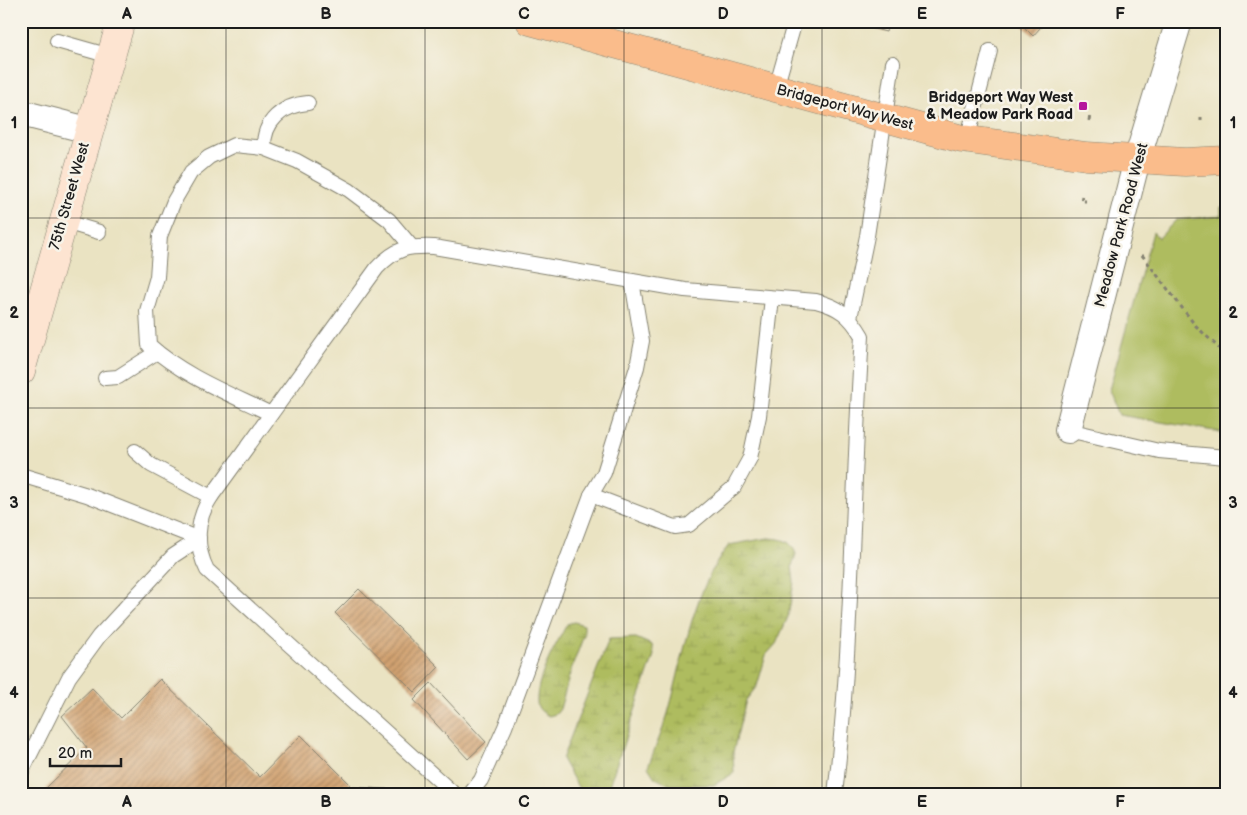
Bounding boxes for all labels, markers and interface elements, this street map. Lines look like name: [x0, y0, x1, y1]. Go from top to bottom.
text: A: [121, 5, 132, 24]
text: B: [320, 5, 332, 24]
text: C: [518, 5, 530, 24]
text: D: [717, 5, 729, 24]
text: E: [917, 5, 927, 24]
text: F: [1115, 5, 1125, 24]
street label: Bridgeport Way West: [775, 80, 916, 135]
place label: Bridgeport Way West & Meadow Park Road: [926, 88, 1073, 124]
marker: Bridgeport Way West & Meadow Park Road: [1077, 100, 1089, 112]
text: 1: [11, 114, 17, 133]
text: 1: [1230, 114, 1236, 133]
street label: 75th Street West: [45, 140, 94, 252]
street label: Meadow Park Road West: [1090, 141, 1153, 309]
text: 2: [9, 304, 19, 323]
text: 2: [1228, 304, 1238, 323]
text: 3: [9, 494, 19, 513]
text: 3: [1228, 494, 1238, 513]
text: 4: [9, 684, 19, 703]
text: 4: [1228, 684, 1238, 703]
scale bar: [50, 735, 121, 767]
text: 20 m: [58, 744, 92, 763]
text: A: [121, 793, 132, 812]
text: B: [320, 793, 332, 812]
text: C: [518, 793, 530, 812]
text: D: [717, 793, 729, 812]
text: E: [917, 793, 927, 812]
text: F: [1115, 793, 1125, 812]

